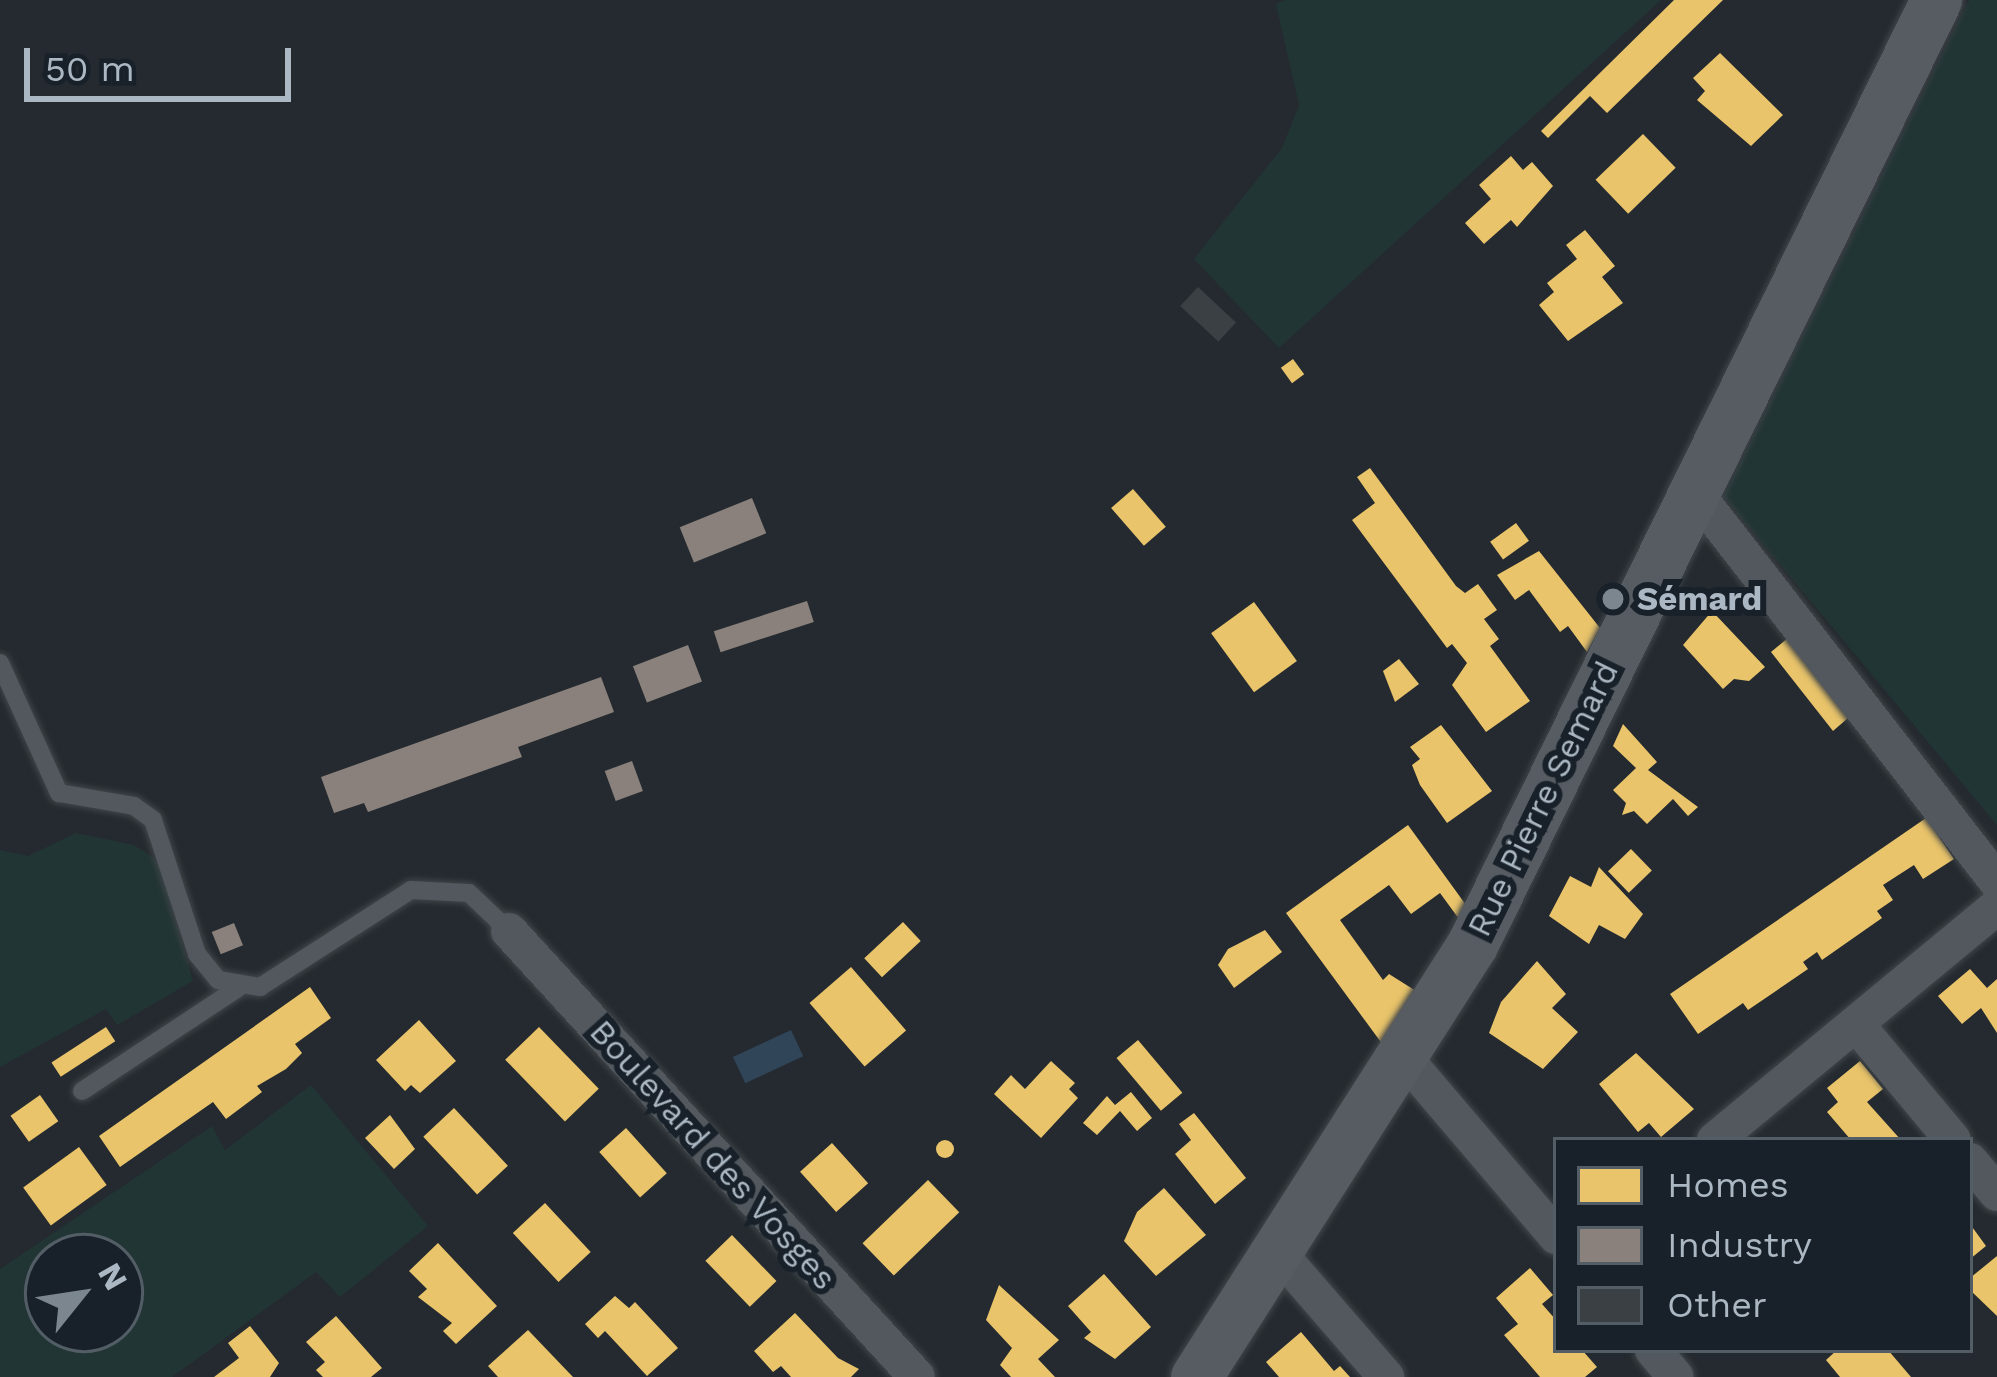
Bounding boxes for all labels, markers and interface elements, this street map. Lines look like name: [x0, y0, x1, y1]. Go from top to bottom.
scale bar: [30, 24, 297, 98]
text: 50 m: [45, 48, 135, 90]
place label: Sémard: [1637, 579, 1762, 619]
marker: Sémard: [1600, 586, 1626, 612]
street label: Rue Pierre Semard: [1459, 655, 1627, 943]
street label: Boulevard des Vosges: [581, 1012, 845, 1298]
legend: [1553, 1137, 1973, 1353]
text: Homes: [1667, 1164, 1789, 1206]
text: Industry: [1667, 1224, 1812, 1266]
north arrow: [24, 1233, 144, 1353]
text: N: [90, 1256, 136, 1297]
text: Other: [1667, 1284, 1767, 1326]

